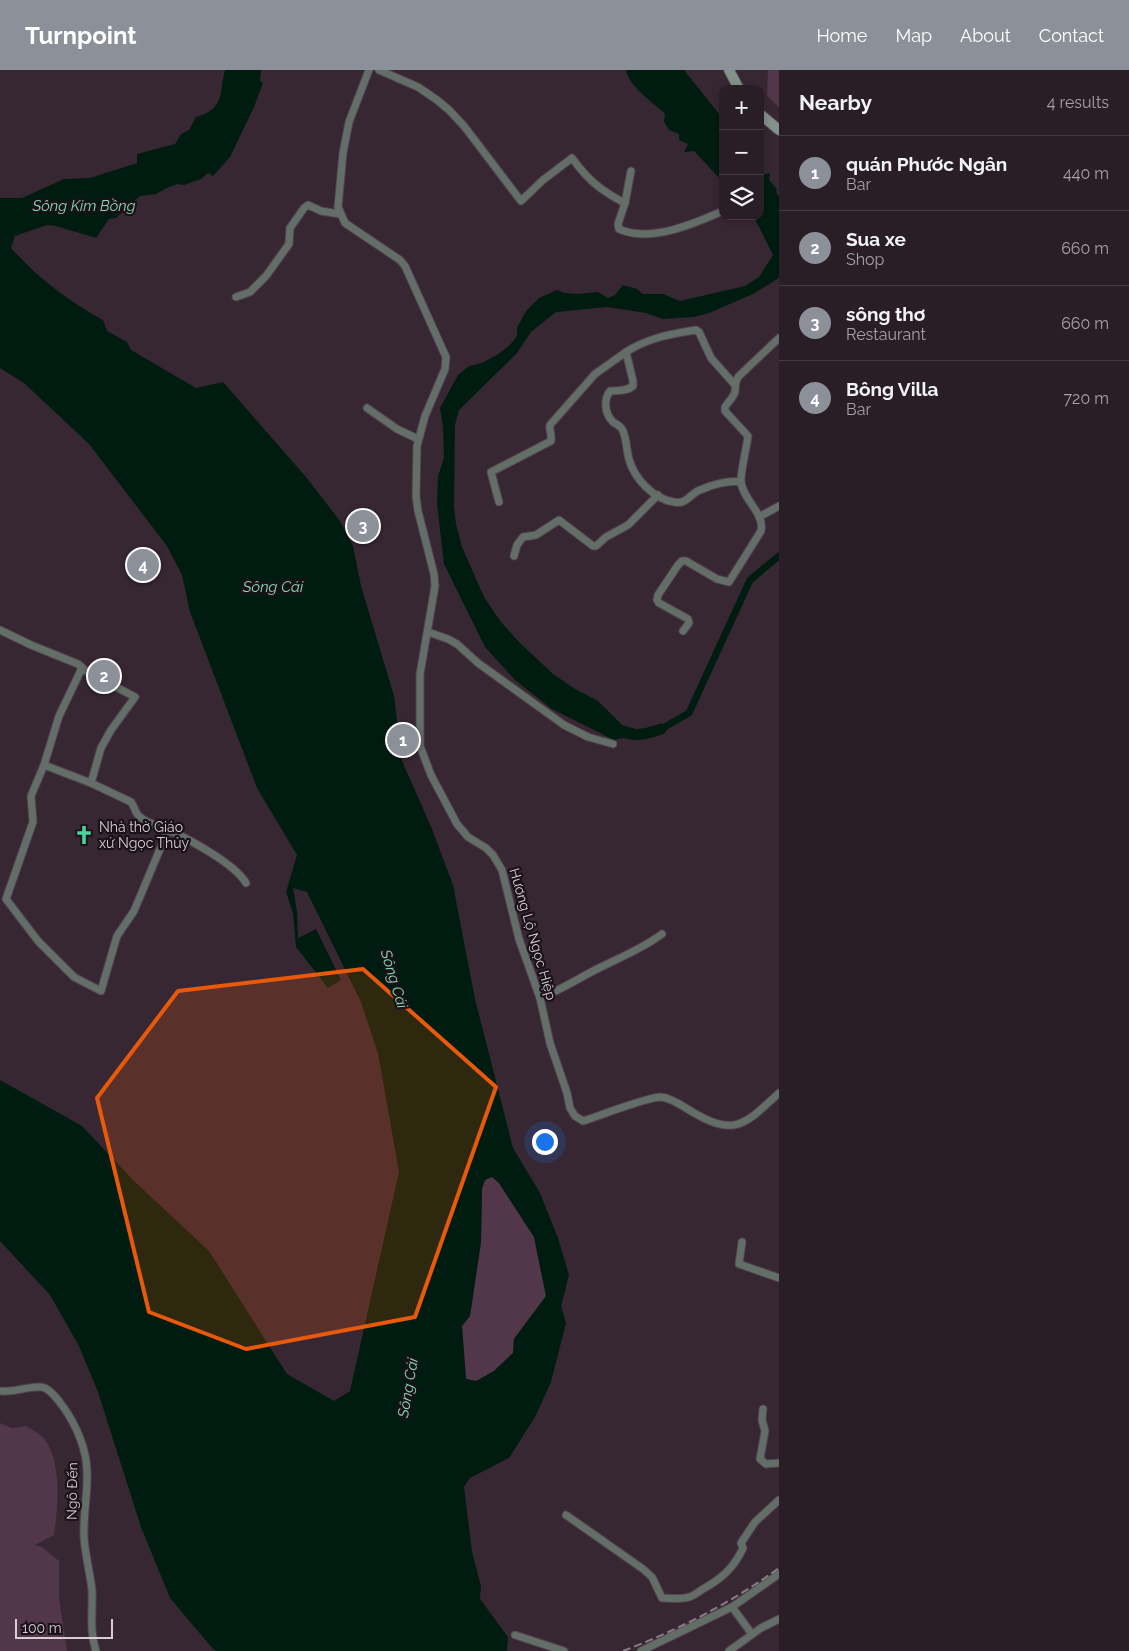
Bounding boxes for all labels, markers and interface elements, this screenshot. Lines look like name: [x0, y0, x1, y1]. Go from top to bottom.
text: Turnpoint: [25, 21, 137, 50]
text: Home: [816, 25, 867, 46]
text: Map: [895, 25, 932, 46]
text: About: [960, 25, 1011, 46]
text: Contact: [1039, 25, 1104, 46]
map controls: [719, 85, 764, 220]
button: +: [719, 85, 764, 130]
text: Nearby: [799, 90, 872, 115]
text: 4 results: [1047, 93, 1109, 112]
button: −: [719, 130, 764, 175]
text: quán Phước Ngân: [846, 153, 1007, 175]
text: 1: [811, 164, 819, 183]
text: 440 m: [1063, 164, 1109, 183]
button: layers: [719, 175, 764, 220]
text: Bar: [846, 175, 871, 194]
water label: Sông Kim Bồng: [31, 197, 136, 215]
text: Sua xe: [846, 228, 906, 250]
text: 2: [810, 239, 820, 258]
text: 660 m: [1061, 239, 1109, 258]
text: Shop: [846, 250, 884, 269]
text: sông thơ: [846, 303, 925, 325]
text: 3: [811, 314, 819, 333]
text: 660 m: [1061, 314, 1109, 333]
text: Restaurant: [846, 325, 926, 344]
text: Bông Villa: [846, 378, 939, 400]
text: 4: [810, 389, 820, 408]
text: 720 m: [1064, 389, 1109, 408]
text: Bar: [846, 400, 871, 419]
pin: 3: [347, 507, 379, 545]
pin: 4: [127, 546, 159, 584]
water label: Sông Cái: [242, 578, 304, 596]
pin: 2: [88, 657, 120, 695]
pin: 1: [387, 721, 419, 759]
place label: Nhà thờ Giáo xứ Ngọc Thủy: [99, 819, 189, 851]
church icon: Nhà thờ Giáo xứ Ngọc Thủy: [73, 824, 95, 846]
street label: Hương Lộ Ngọc Hiệp: [506, 866, 560, 1002]
water label: Sông Cái: [376, 947, 412, 1011]
your location: [532, 1129, 558, 1155]
water label: Sông Cái: [394, 1356, 422, 1420]
street label: Ngô Đến: [63, 1462, 81, 1520]
scale bar: [15, 1616, 112, 1639]
text: 100 m: [22, 1620, 62, 1636]

